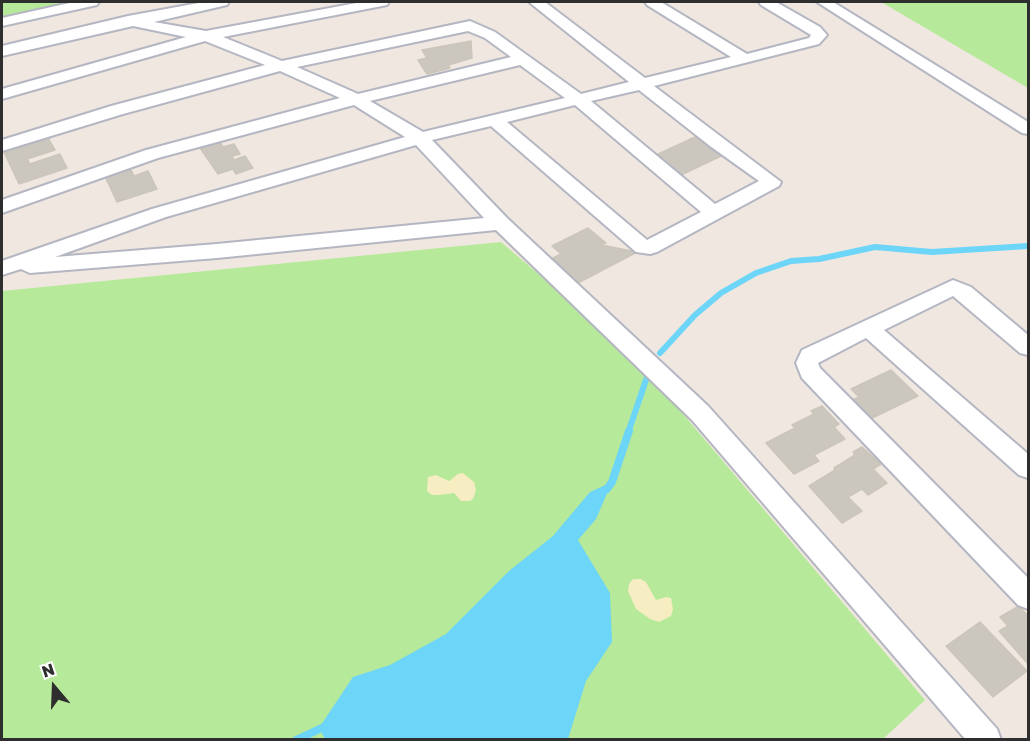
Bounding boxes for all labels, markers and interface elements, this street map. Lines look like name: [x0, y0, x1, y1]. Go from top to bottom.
north arrow: [24, 657, 84, 717]
text: N: [39, 659, 57, 681]

